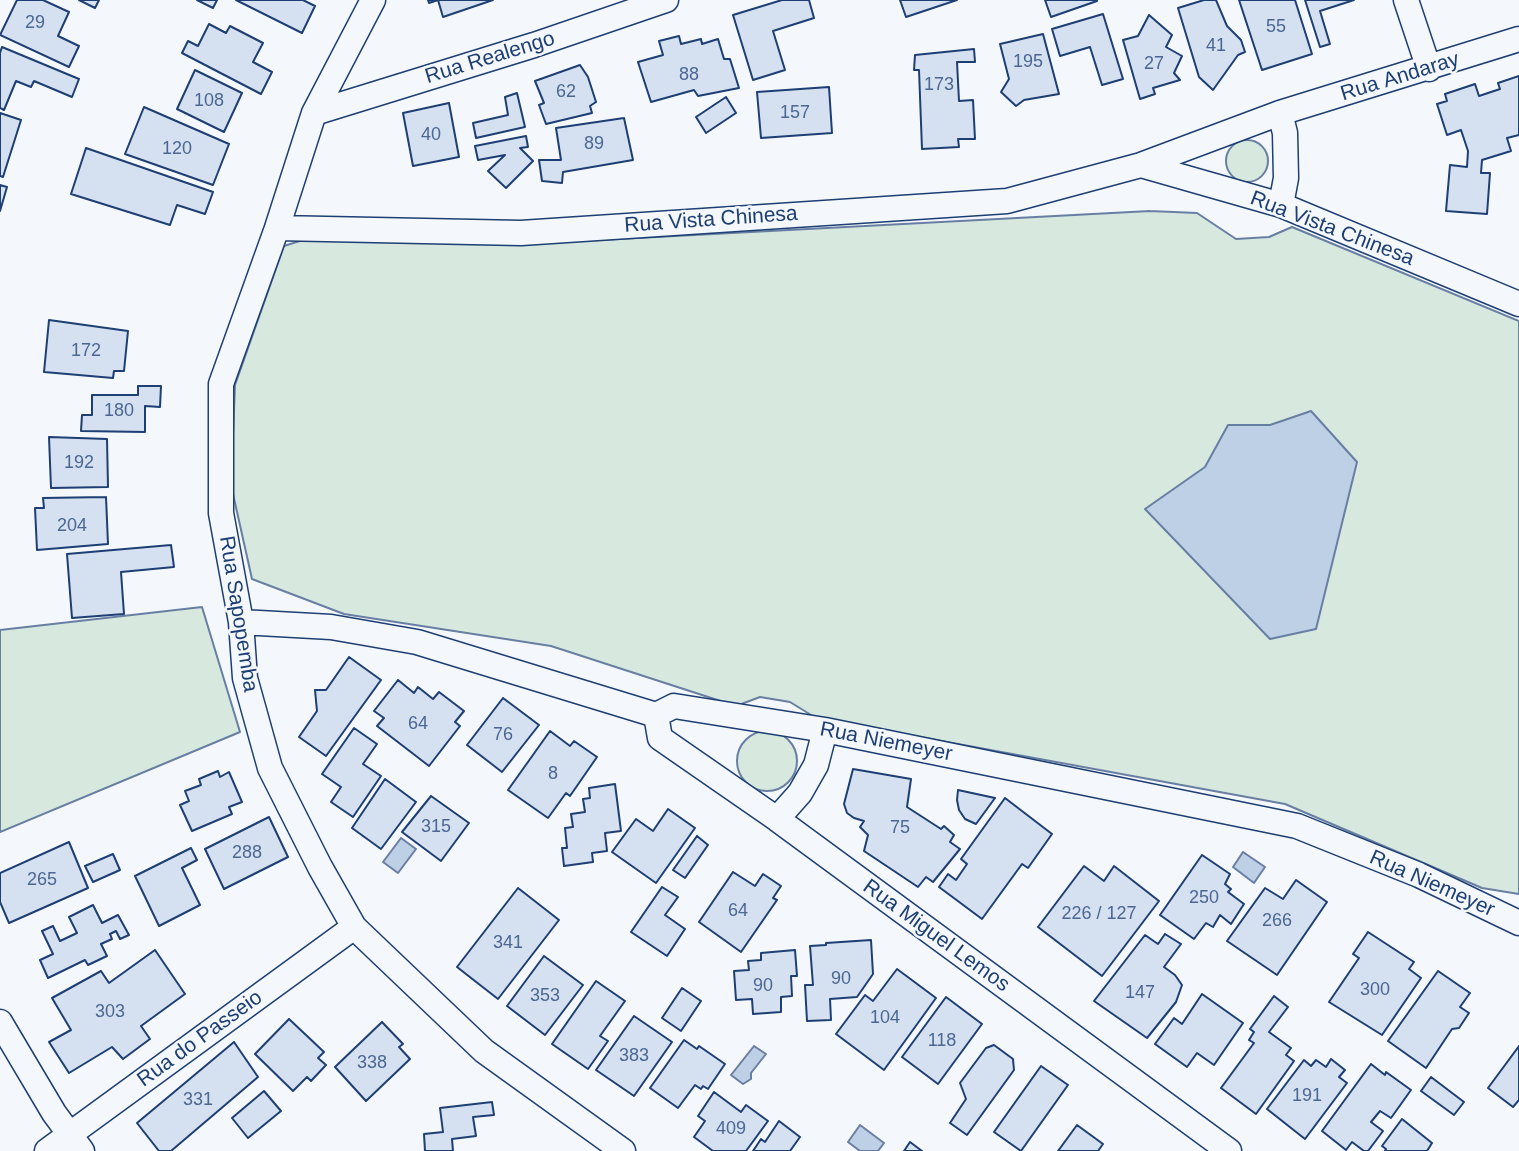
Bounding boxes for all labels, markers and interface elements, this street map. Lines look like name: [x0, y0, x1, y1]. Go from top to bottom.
house number: 29: [25, 12, 45, 34]
house number: 55: [1266, 16, 1286, 38]
street label: Rua Realengo: [422, 26, 558, 90]
house number: 41: [1206, 35, 1226, 57]
street label: Rua Andaray: [1338, 47, 1462, 107]
house number: 195: [1013, 51, 1043, 73]
house number: 27: [1144, 53, 1164, 75]
house number: 88: [679, 64, 699, 86]
house number: 173: [924, 74, 954, 96]
house number: 62: [556, 81, 576, 103]
house number: 108: [194, 90, 224, 112]
house number: 157: [780, 102, 810, 124]
house number: 40: [421, 124, 441, 146]
house number: 89: [584, 133, 604, 155]
house number: 120: [162, 138, 192, 160]
street label: Rua Vista Chinesa: [1246, 186, 1418, 272]
street label: Rua Vista Chinesa: [624, 201, 798, 239]
house number: 172: [71, 340, 101, 362]
house number: 180: [104, 400, 134, 422]
house number: 192: [64, 452, 94, 474]
house number: 204: [57, 515, 87, 537]
street label: Rua Sapopemba: [213, 534, 263, 694]
house number: 64: [408, 713, 428, 735]
street label: Rua Niemeyer: [818, 717, 954, 767]
house number: 76: [493, 724, 513, 746]
house number: 8: [548, 763, 558, 785]
house number: 315: [421, 816, 451, 838]
house number: 75: [890, 817, 910, 839]
house number: 288: [232, 842, 262, 864]
street label: Rua Niemeyer: [1366, 845, 1498, 923]
house number: 265: [27, 869, 57, 891]
street label: Rua Miguel Lemos: [858, 874, 1014, 998]
house number: 250: [1189, 887, 1219, 909]
house number: 64: [728, 900, 748, 922]
house number: 226 / 127: [1061, 903, 1137, 925]
house number: 266: [1262, 910, 1292, 932]
house number: 341: [493, 932, 523, 954]
house number: 90: [831, 968, 851, 990]
house number: 90: [753, 975, 773, 997]
house number: 300: [1360, 979, 1390, 1001]
house number: 147: [1125, 982, 1155, 1004]
street label: Rua do Passeio: [133, 985, 267, 1093]
house number: 353: [530, 985, 560, 1007]
house number: 303: [95, 1001, 125, 1023]
house number: 104: [870, 1007, 900, 1029]
house number: 118: [928, 1030, 956, 1052]
house number: 383: [619, 1045, 649, 1067]
house number: 338: [357, 1052, 387, 1074]
house number: 191: [1292, 1085, 1322, 1107]
house number: 331: [183, 1089, 213, 1111]
house number: 409: [716, 1118, 746, 1140]

